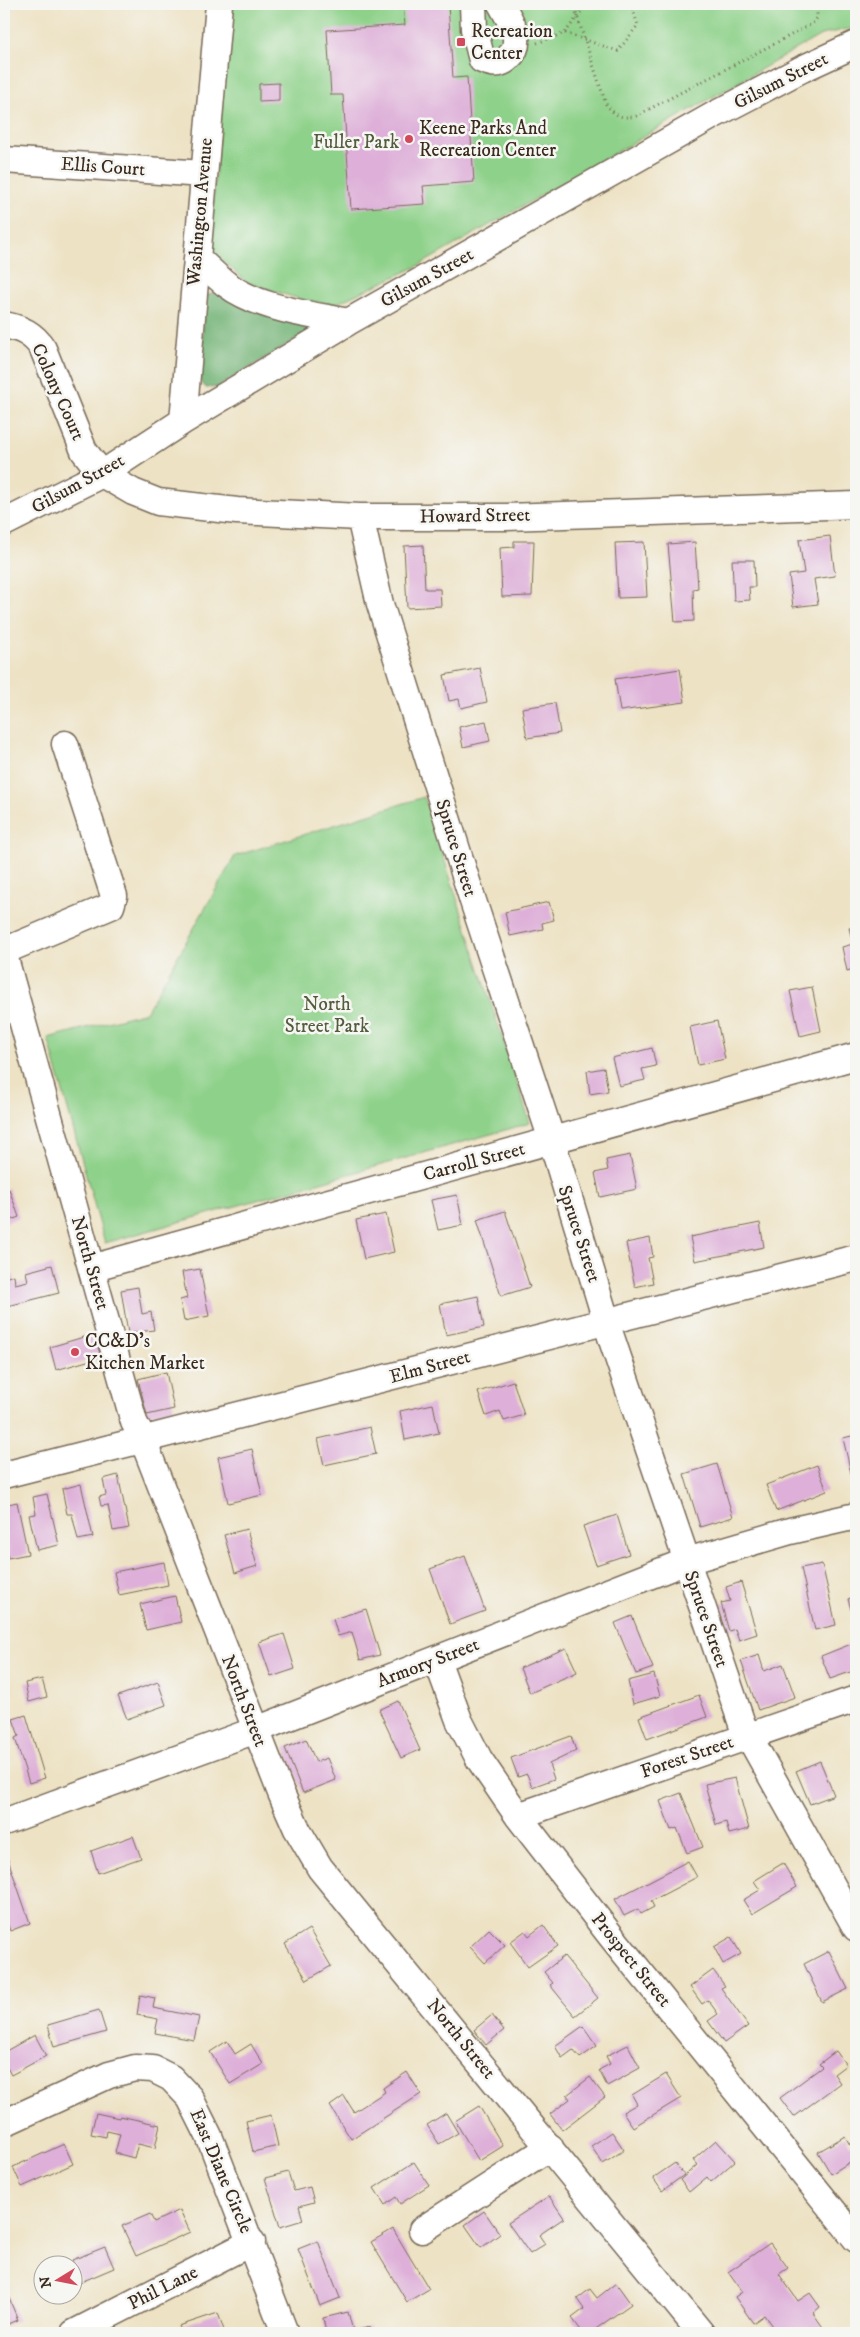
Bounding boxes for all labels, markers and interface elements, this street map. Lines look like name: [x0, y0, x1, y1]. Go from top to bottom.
place label: Recreation Center: [471, 20, 553, 65]
marker: Recreation Center: [455, 36, 467, 48]
street label: Gilsum Street: [730, 47, 832, 115]
place label: Keene Parks And Recreation Center: [419, 117, 556, 162]
park label: Fuller Park: [313, 131, 400, 154]
marker: Keene Parks And Recreation Center: [403, 133, 415, 145]
street label: Washington Avenue: [182, 137, 218, 288]
street label: Ellis Court: [60, 153, 146, 181]
street label: Gilsum Street: [377, 243, 477, 313]
street label: Colony Court: [26, 340, 90, 444]
street label: Gilsum Street: [28, 449, 128, 519]
street label: Howard Street: [420, 504, 530, 528]
street label: Spruce Street: [430, 796, 482, 900]
park label: North Street Park: [285, 993, 370, 1038]
street label: Carroll Street: [421, 1137, 527, 1187]
street label: Spruce Street: [552, 1183, 606, 1285]
street label: North Street: [66, 1213, 114, 1313]
place label: CC&D's Kitchen Market: [85, 1330, 205, 1375]
street label: Elm Street: [387, 1345, 473, 1389]
marker: CC&D's Kitchen Market: [69, 1346, 81, 1358]
street label: Spruce Street: [679, 1568, 733, 1670]
street label: Armory Street: [374, 1633, 482, 1693]
street label: North Street: [216, 1652, 272, 1750]
street label: Forest Street: [638, 1730, 736, 1784]
street label: Prospect Street: [586, 1908, 676, 2012]
street label: North Street: [422, 1994, 500, 2084]
street label: East Diane Circle: [184, 2105, 258, 2237]
north arrow: [32, 2254, 82, 2304]
street label: Phil Lane: [124, 2261, 202, 2315]
text: N: [36, 2274, 56, 2289]

